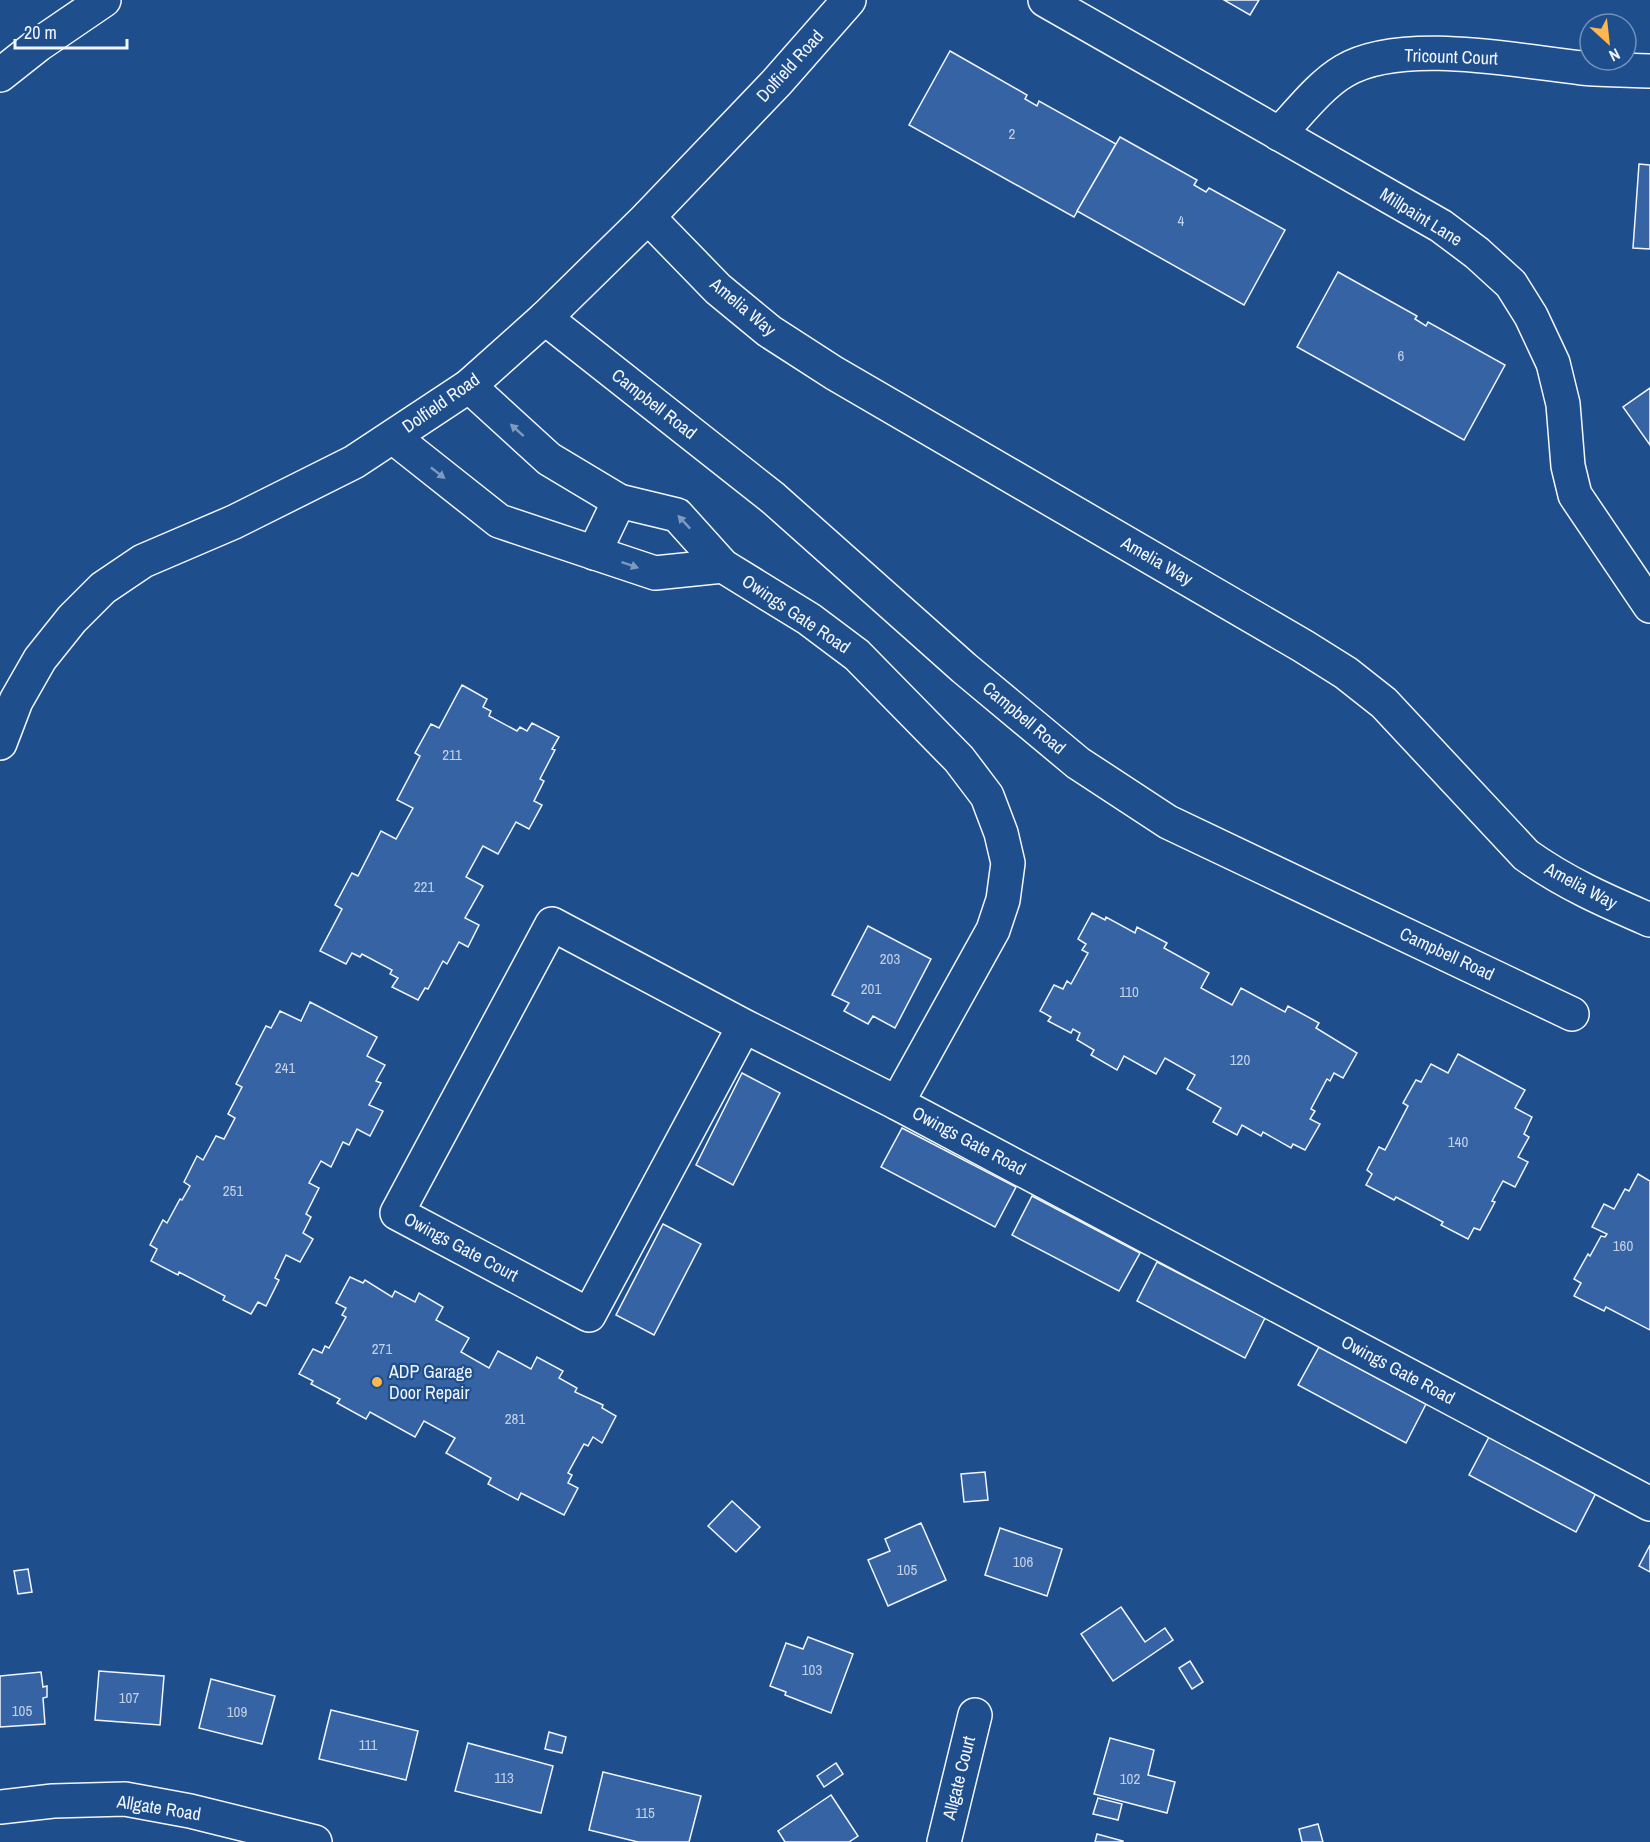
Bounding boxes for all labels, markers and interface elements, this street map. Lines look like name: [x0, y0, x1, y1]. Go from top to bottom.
scale bar: [15, 12, 128, 50]
north arrow: [1578, 12, 1638, 72]
text: 20 m: [24, 20, 57, 45]
street label: Dolfield Road: [750, 24, 829, 107]
street label: Tricount Court: [1404, 42, 1498, 71]
text: N: [1606, 43, 1624, 67]
house number: 2: [1009, 123, 1016, 144]
street label: Millpaint Lane: [1375, 181, 1467, 252]
house number: 4: [1178, 210, 1185, 231]
street label: Amelia Way: [704, 271, 782, 342]
house number: 6: [1398, 345, 1405, 366]
street label: Campbell Road: [607, 362, 702, 445]
street label: Dolfield Road: [397, 367, 485, 438]
one-way arrow: [510, 424, 525, 437]
one-way arrow: [431, 466, 446, 478]
one-way arrow: [677, 515, 691, 530]
street label: Amelia Way: [1116, 529, 1198, 591]
one-way arrow: [621, 561, 639, 571]
street label: Owings Gate Road: [737, 568, 855, 659]
street label: Campbell Road: [977, 675, 1071, 760]
house number: 211: [442, 744, 462, 765]
street label: Amelia Way: [1540, 856, 1623, 915]
house number: 221: [414, 876, 434, 897]
street label: Campbell Road: [1396, 921, 1499, 986]
house number: 203: [880, 948, 900, 969]
house number: 201: [861, 978, 881, 999]
house number: 110: [1119, 981, 1139, 1002]
house number: 120: [1230, 1049, 1250, 1070]
house number: 241: [275, 1057, 295, 1078]
street label: Owings Gate Road: [908, 1100, 1031, 1181]
house number: 140: [1448, 1131, 1468, 1152]
house number: 251: [223, 1180, 243, 1201]
street label: Owings Gate Court: [400, 1206, 523, 1287]
house number: 160: [1613, 1235, 1633, 1256]
street label: Owings Gate Road: [1337, 1329, 1460, 1410]
house number: 271: [372, 1338, 392, 1359]
place label: ADP Garage Door Repair: [388, 1359, 472, 1405]
marker: ADP Garage Door Repair: [370, 1375, 384, 1389]
house number: 281: [505, 1408, 525, 1429]
house number: 106: [1013, 1551, 1033, 1572]
house number: 105: [897, 1559, 917, 1580]
house number: 103: [802, 1659, 822, 1680]
house number: 107: [119, 1687, 139, 1708]
house number: 105: [12, 1700, 32, 1721]
house number: 109: [227, 1701, 247, 1722]
street label: Allgate Court: [936, 1733, 981, 1823]
house number: 111: [359, 1734, 378, 1755]
house number: 113: [494, 1767, 514, 1788]
house number: 102: [1120, 1768, 1140, 1789]
street label: Allgate Road: [114, 1788, 203, 1826]
house number: 115: [635, 1802, 655, 1823]

